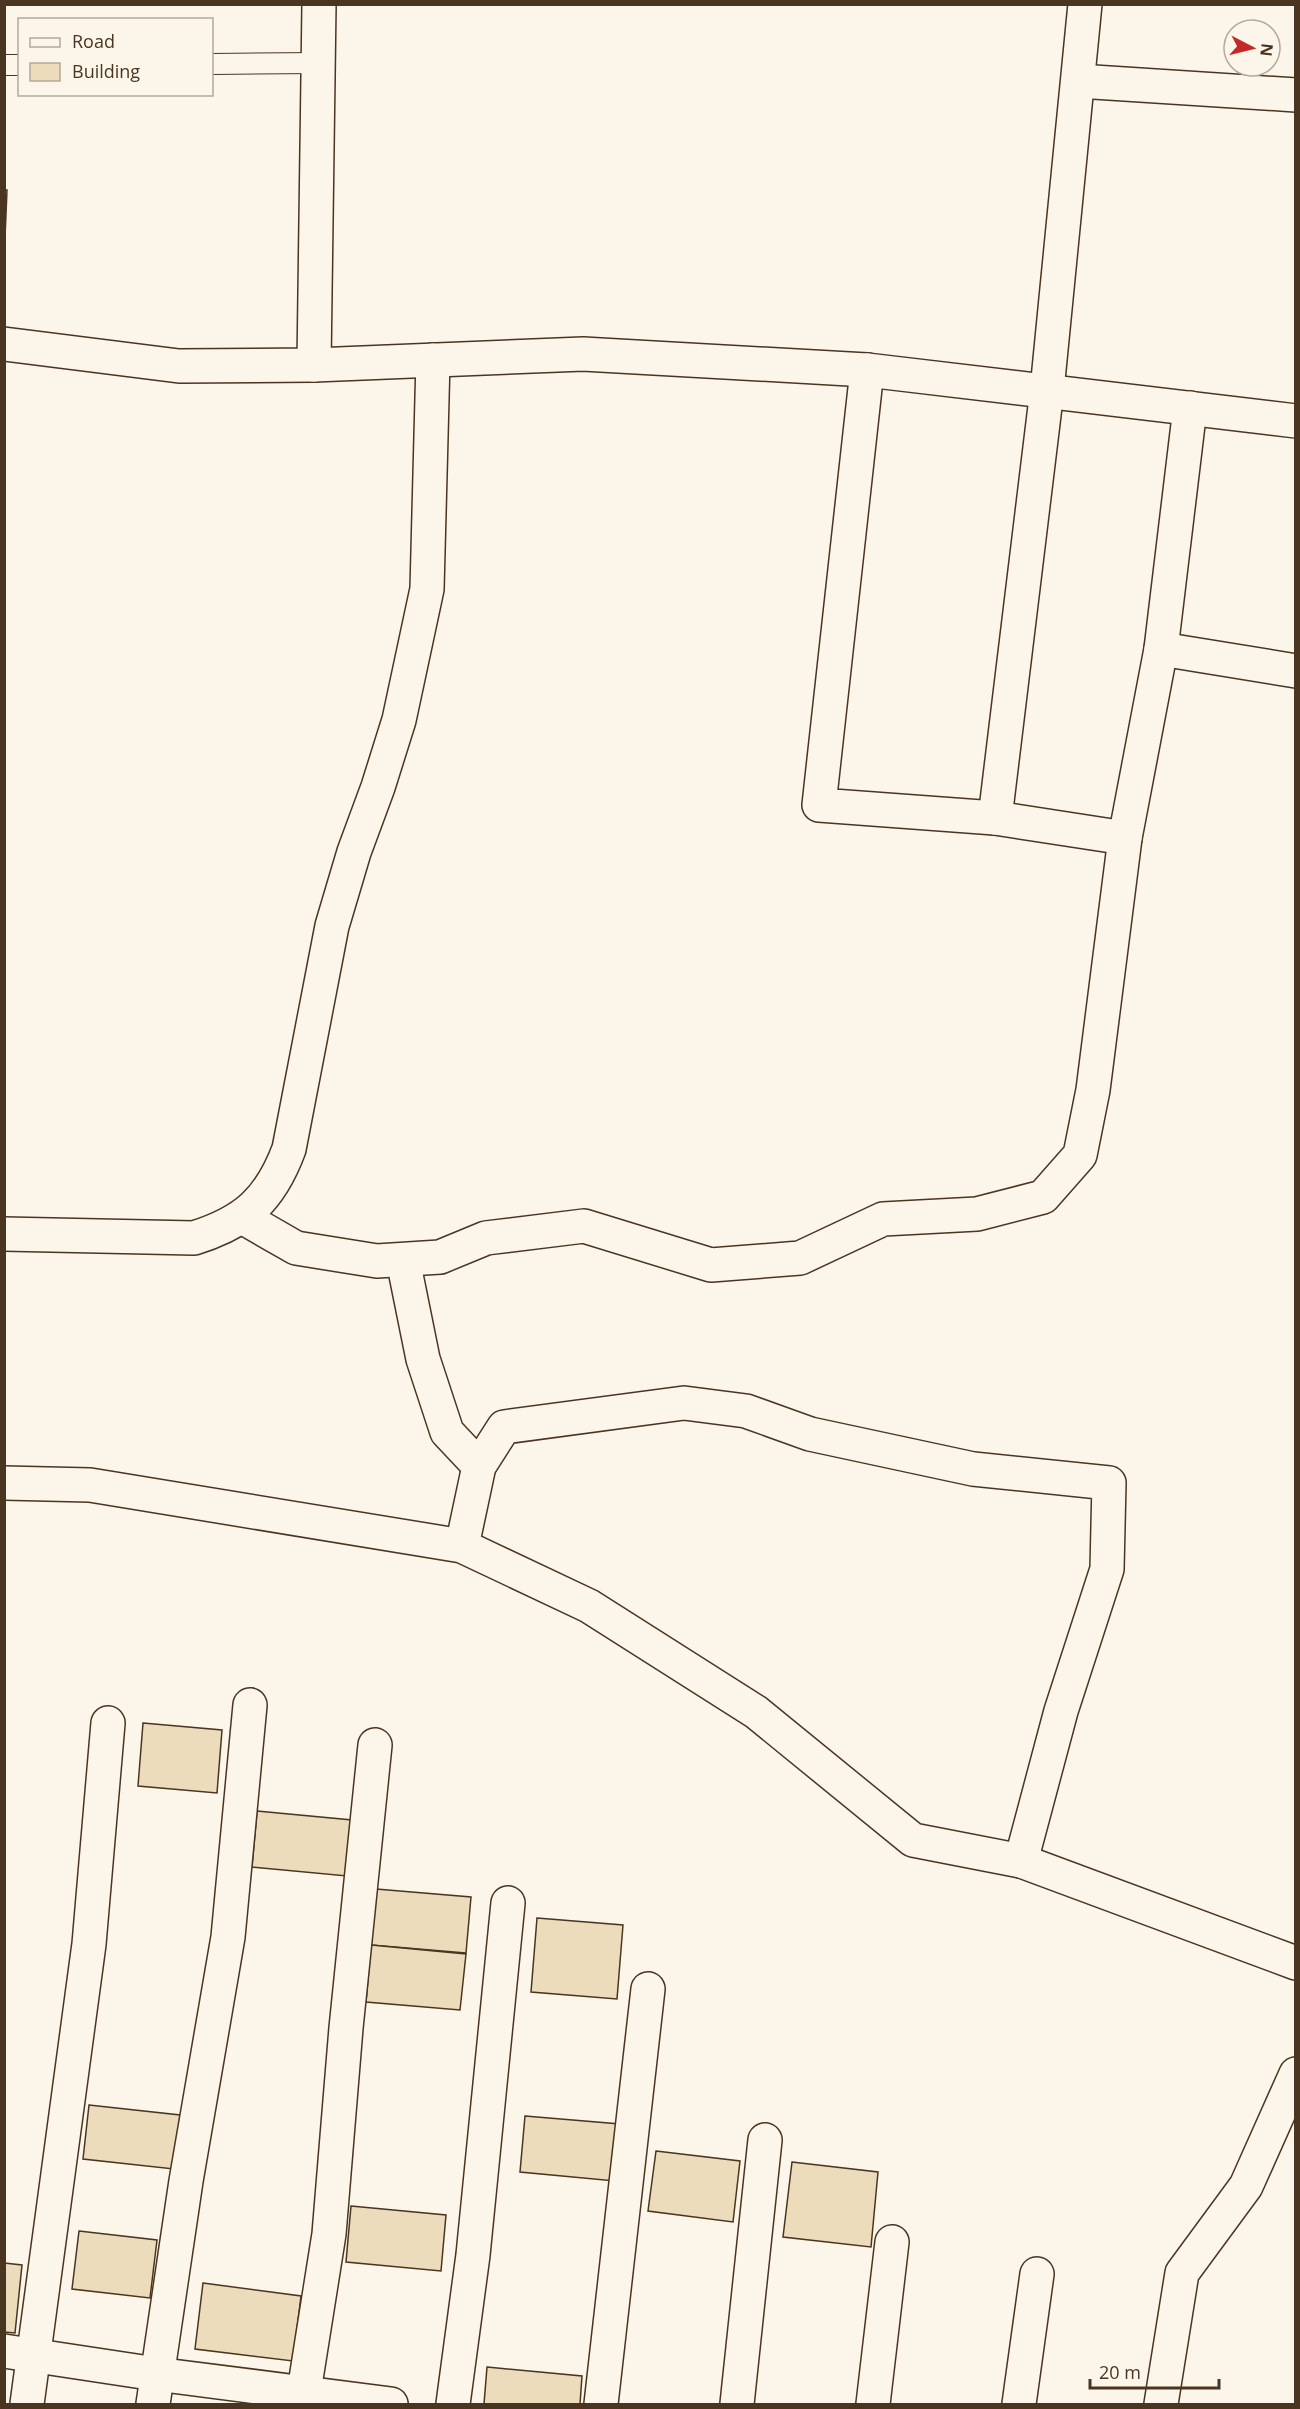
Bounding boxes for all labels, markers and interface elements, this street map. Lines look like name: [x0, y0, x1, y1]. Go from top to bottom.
legend: [18, 18, 213, 96]
north arrow: [1222, 18, 1282, 78]
text: Road: [72, 29, 115, 53]
text: N: [1255, 42, 1279, 58]
text: Building: [72, 59, 140, 83]
scale bar: [1090, 2352, 1219, 2390]
text: 20 m: [1099, 2360, 1141, 2384]

